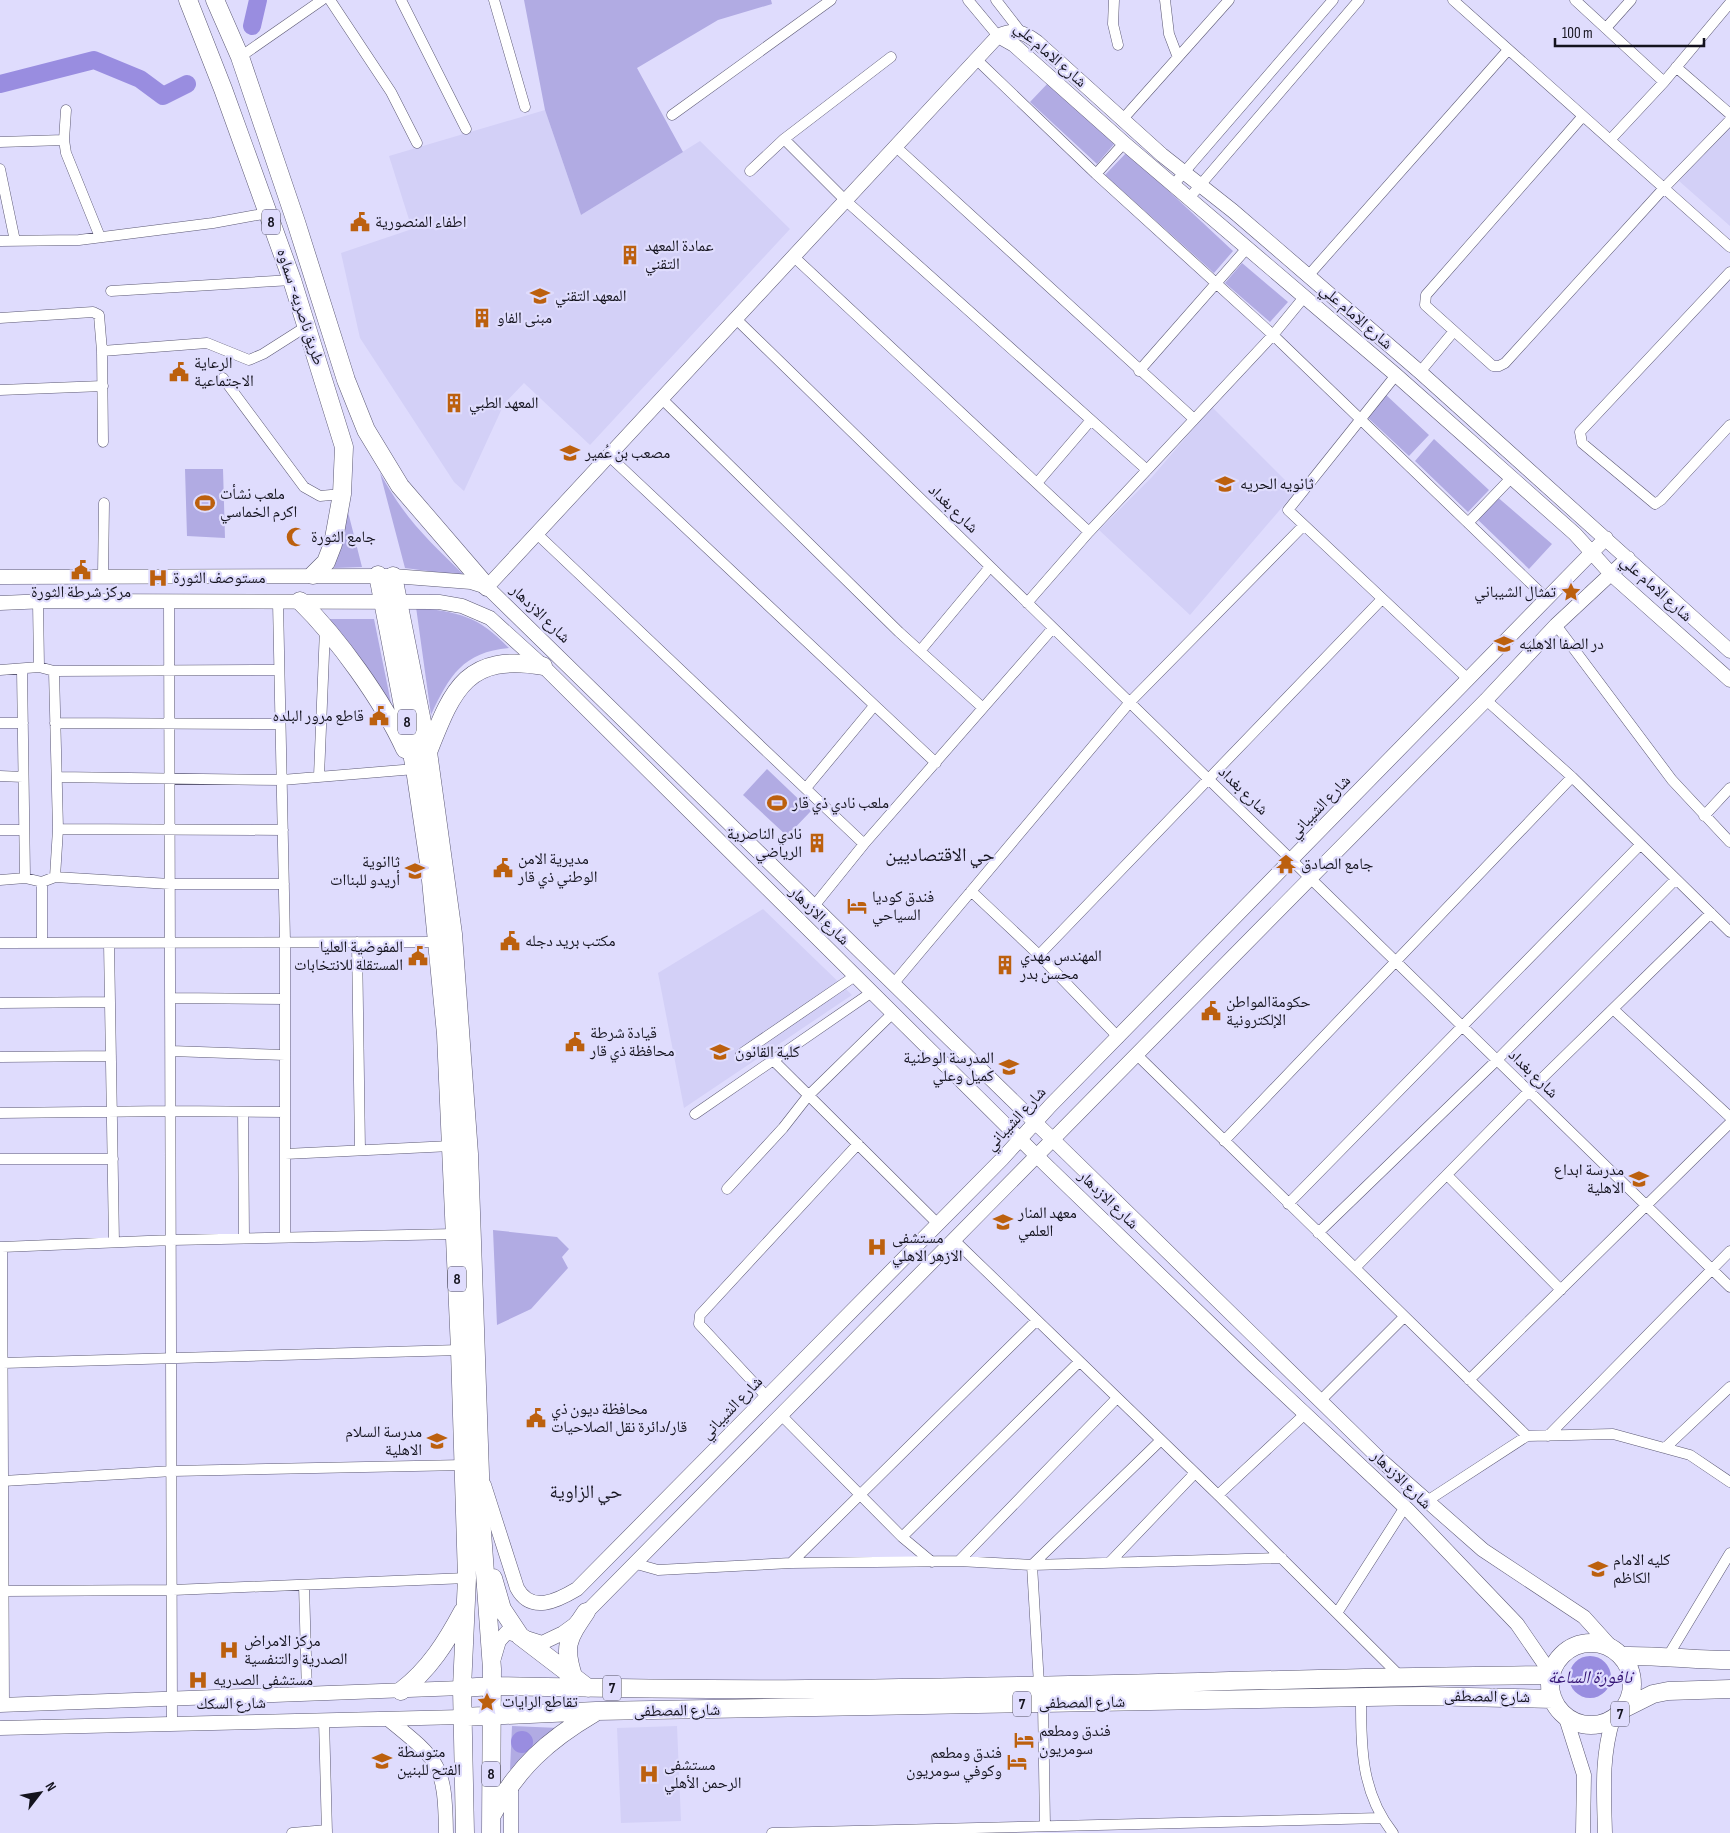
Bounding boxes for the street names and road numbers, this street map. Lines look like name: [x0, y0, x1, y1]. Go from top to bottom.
street label: شارع الامام علي: [1009, 18, 1090, 93]
road number: 8: [262, 210, 280, 234]
street label: طريق ناصريه~ سماوه: [272, 246, 328, 368]
street label: شارع الامام علي: [1315, 280, 1396, 355]
street label: شارع بغداد: [924, 481, 982, 537]
street label: شارع الامام علي: [1615, 552, 1696, 628]
street label: شارع الازدهار: [505, 580, 574, 647]
road number: 8: [398, 710, 416, 734]
street label: شارع بغداد: [1214, 763, 1272, 819]
street label: شارع الشيباني: [1285, 771, 1356, 844]
street label: شارع الازدهار: [784, 882, 853, 949]
street label: شارع بغداد: [1504, 1046, 1562, 1102]
street label: شارع الشيباني: [982, 1083, 1052, 1156]
street label: شارع الازدهار: [1073, 1166, 1142, 1233]
road number: 8: [448, 1266, 466, 1292]
street label: شارع الشيباني: [697, 1372, 768, 1445]
street label: شارع الازدهار: [1366, 1446, 1435, 1513]
road number: 7: [603, 1676, 621, 1700]
street label: شارع المصطفى: [1444, 1687, 1530, 1707]
road number: 7: [1013, 1692, 1031, 1716]
street label: شارع المصطفى: [1039, 1693, 1125, 1713]
street label: شارع السكك: [196, 1694, 266, 1714]
street label: شارع المصطفى: [634, 1701, 720, 1721]
road number: 7: [1611, 1702, 1629, 1726]
road number: 8: [482, 1762, 500, 1786]

